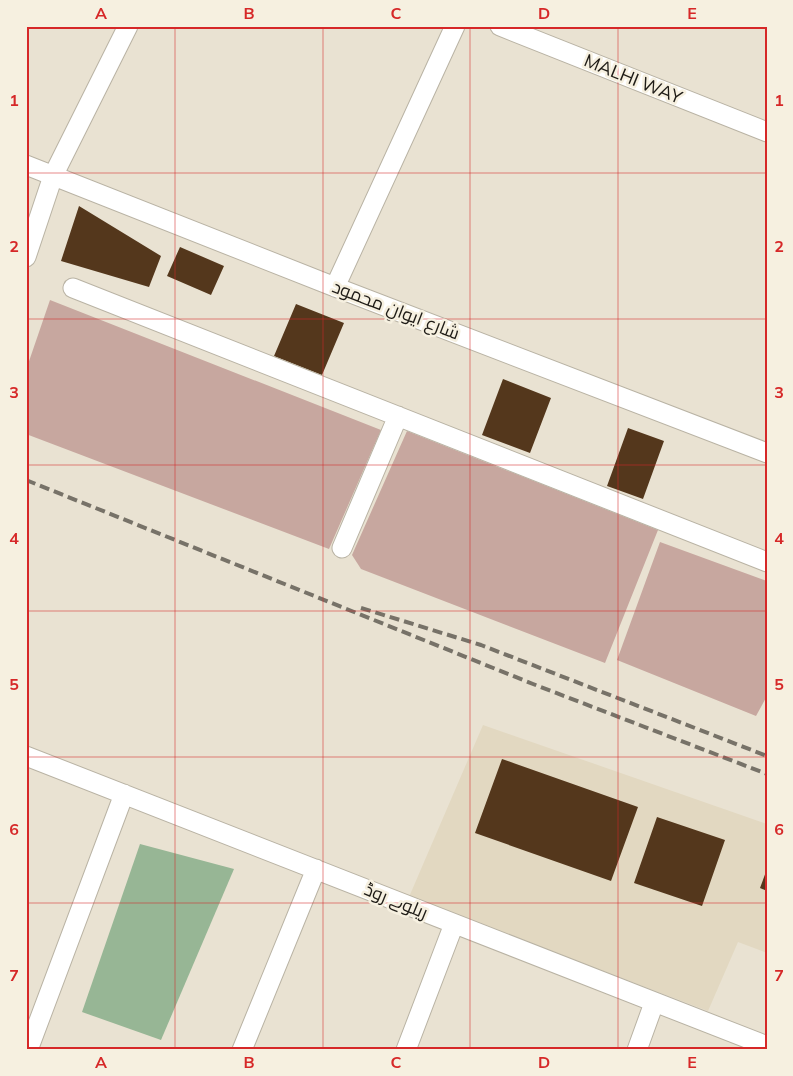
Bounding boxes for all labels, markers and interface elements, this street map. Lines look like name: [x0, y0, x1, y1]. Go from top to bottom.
text: A: [95, 3, 107, 23]
text: B: [243, 3, 255, 23]
text: C: [391, 3, 402, 23]
text: D: [538, 3, 550, 23]
text: E: [687, 3, 697, 23]
street label: MALHI WAY: [581, 48, 687, 109]
text: 1: [9, 90, 19, 110]
text: 1: [774, 90, 784, 110]
text: 2: [9, 236, 19, 256]
text: 2: [774, 236, 784, 256]
street label: شارع ایوانِ محمود: [329, 275, 463, 346]
text: 3: [9, 382, 19, 402]
text: 3: [774, 382, 784, 402]
text: 4: [9, 528, 19, 548]
text: 4: [774, 528, 784, 548]
text: 5: [9, 674, 19, 694]
text: 5: [774, 674, 784, 694]
text: 6: [9, 819, 19, 839]
text: 6: [774, 819, 784, 839]
street label: ریلوے روڈ: [361, 877, 431, 924]
text: 7: [9, 965, 19, 985]
text: 7: [774, 965, 784, 985]
text: A: [95, 1052, 107, 1072]
text: B: [243, 1052, 255, 1072]
text: C: [391, 1052, 402, 1072]
text: D: [538, 1052, 550, 1072]
text: E: [687, 1052, 697, 1072]

